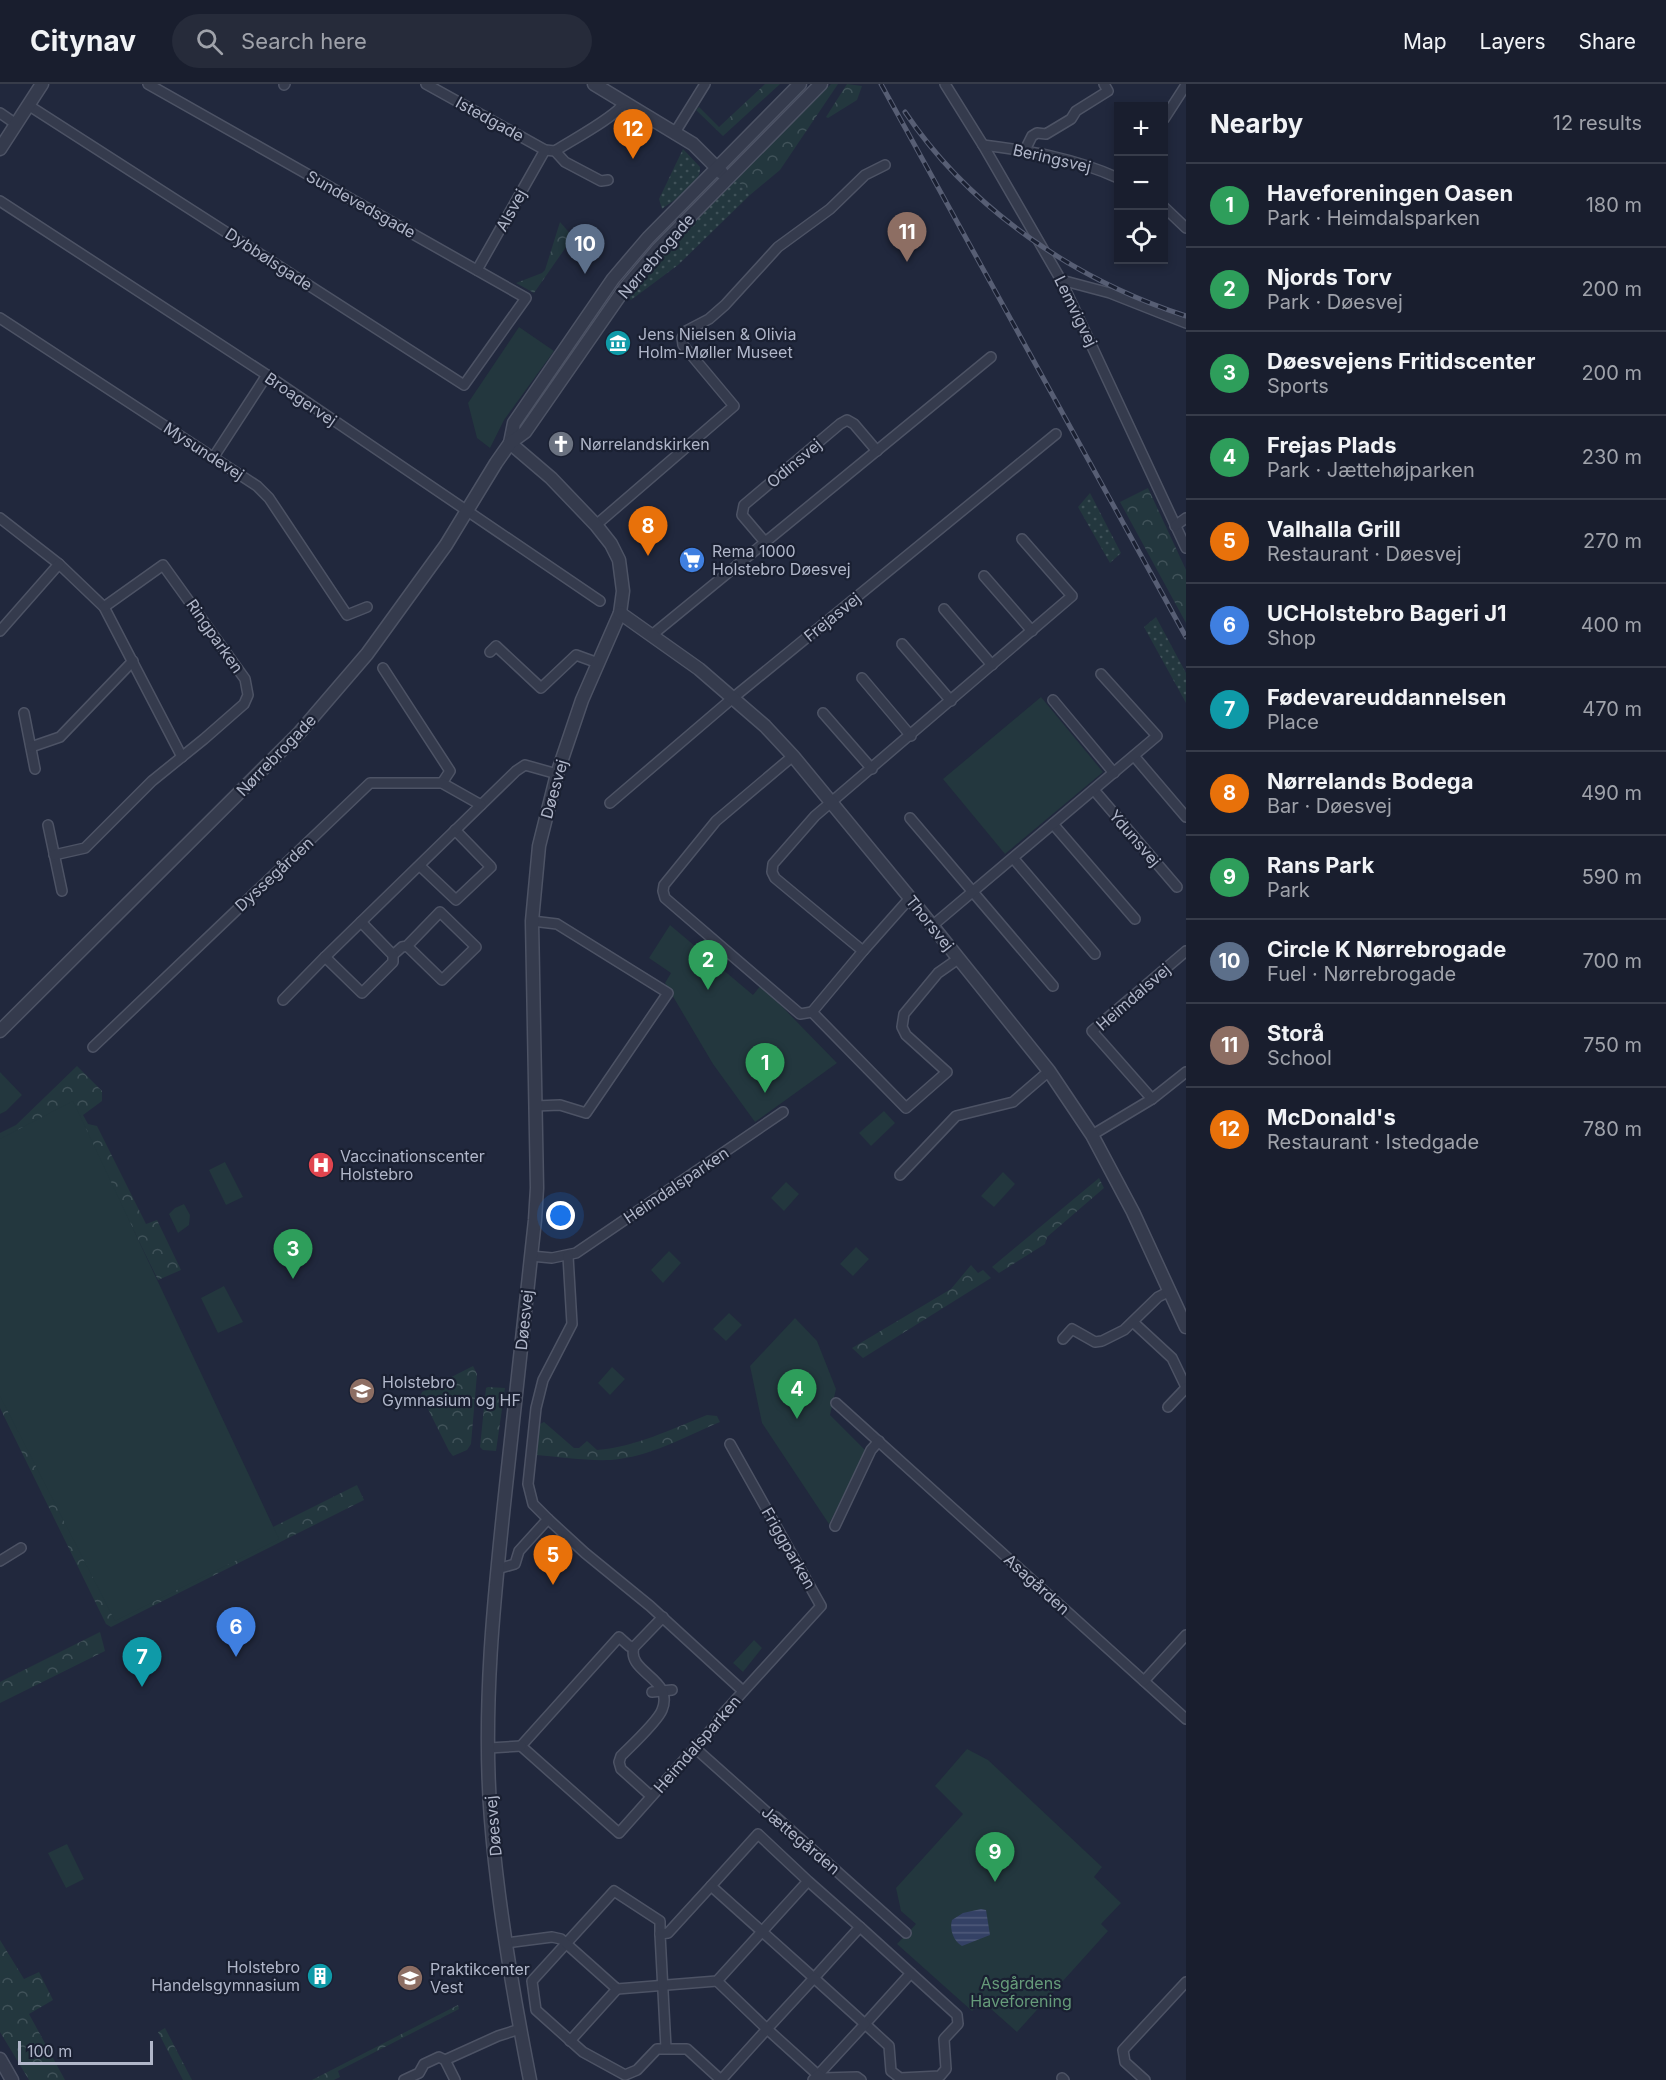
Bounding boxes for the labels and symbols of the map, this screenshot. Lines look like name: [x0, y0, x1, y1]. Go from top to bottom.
street label: Istedgade: [452, 92, 528, 146]
pin: 12: [614, 110, 652, 159]
street label: Beringsvej: [1011, 139, 1093, 177]
street label: Sundevedsgade: [303, 166, 419, 242]
street label: Alsvej: [491, 185, 531, 235]
street label: Nørrebrogade: [614, 209, 698, 303]
pin: 11: [888, 212, 926, 262]
street label: Dybbølsgade: [222, 223, 316, 295]
pin: 10: [566, 224, 604, 274]
street label: Lemvigvej: [1050, 272, 1102, 350]
place label: Jens Nielsen & Olivia Holm-Møller Museet: [638, 324, 796, 362]
museum icon: Jens Nielsen & Olivia Holm-Møller Museet: [603, 328, 633, 358]
street label: Broagervej: [261, 368, 341, 430]
street label: Mysundevej: [160, 418, 248, 484]
church icon: Nørrelandskirken: [546, 429, 576, 459]
place label: Nørrelandskirken: [580, 434, 710, 454]
street label: Odinsvej: [762, 434, 826, 492]
pin: 8: [628, 506, 668, 556]
place label: Rema 1000 Holstebro Døesvej: [712, 541, 851, 579]
supermarket icon: Rema 1000 Holstebro Døesvej: [677, 545, 707, 575]
street label: Frejasvej: [800, 588, 864, 646]
street label: Ringparken: [182, 595, 248, 677]
street label: Nørrebrogade: [232, 710, 320, 800]
street label: Døesvej: [536, 757, 572, 821]
street label: Ydunsvej: [1105, 806, 1165, 870]
street label: Dyssegården: [231, 833, 317, 915]
street label: Thorsvej: [902, 891, 958, 955]
pin: 2: [688, 940, 728, 990]
street label: Heimdalsvej: [1092, 959, 1174, 1035]
pin: 1: [746, 1044, 784, 1093]
street label: Heimdalsparken: [620, 1142, 732, 1228]
place label: Vaccinationscenter Holstebro: [340, 1146, 485, 1184]
hospital icon: Vaccinationscenter Holstebro: [306, 1150, 336, 1180]
your location: [546, 1201, 575, 1230]
pin: 3: [274, 1230, 312, 1279]
street label: Døesvej: [511, 1289, 537, 1351]
pin: 4: [778, 1370, 816, 1419]
place label: Holstebro Gymnasium og HF: [382, 1372, 521, 1410]
school or university icon: Holstebro Gymnasium og HF: [347, 1376, 377, 1406]
street label: Friggparken: [758, 1504, 820, 1592]
pin: 5: [534, 1536, 572, 1585]
street label: Asagården: [1000, 1549, 1074, 1619]
pin: 6: [216, 1608, 256, 1657]
pin: 7: [122, 1638, 162, 1687]
street label: Heimdalsparken: [649, 1691, 745, 1797]
street label: Døesvej: [480, 1795, 506, 1857]
street label: Jættegården: [758, 1801, 844, 1879]
pin: 9: [976, 1832, 1014, 1882]
place label: Holstebro Handelsgymnasium: [151, 1957, 300, 1995]
place label: Praktikcenter Vest: [430, 1959, 530, 1997]
building icon: Holstebro Handelsgymnasium: [305, 1961, 335, 1991]
school or university icon: Praktikcenter Vest: [395, 1963, 425, 1993]
park label: Asgårdens Haveforening: [970, 1973, 1072, 2011]
scale bar: [18, 2038, 153, 2066]

